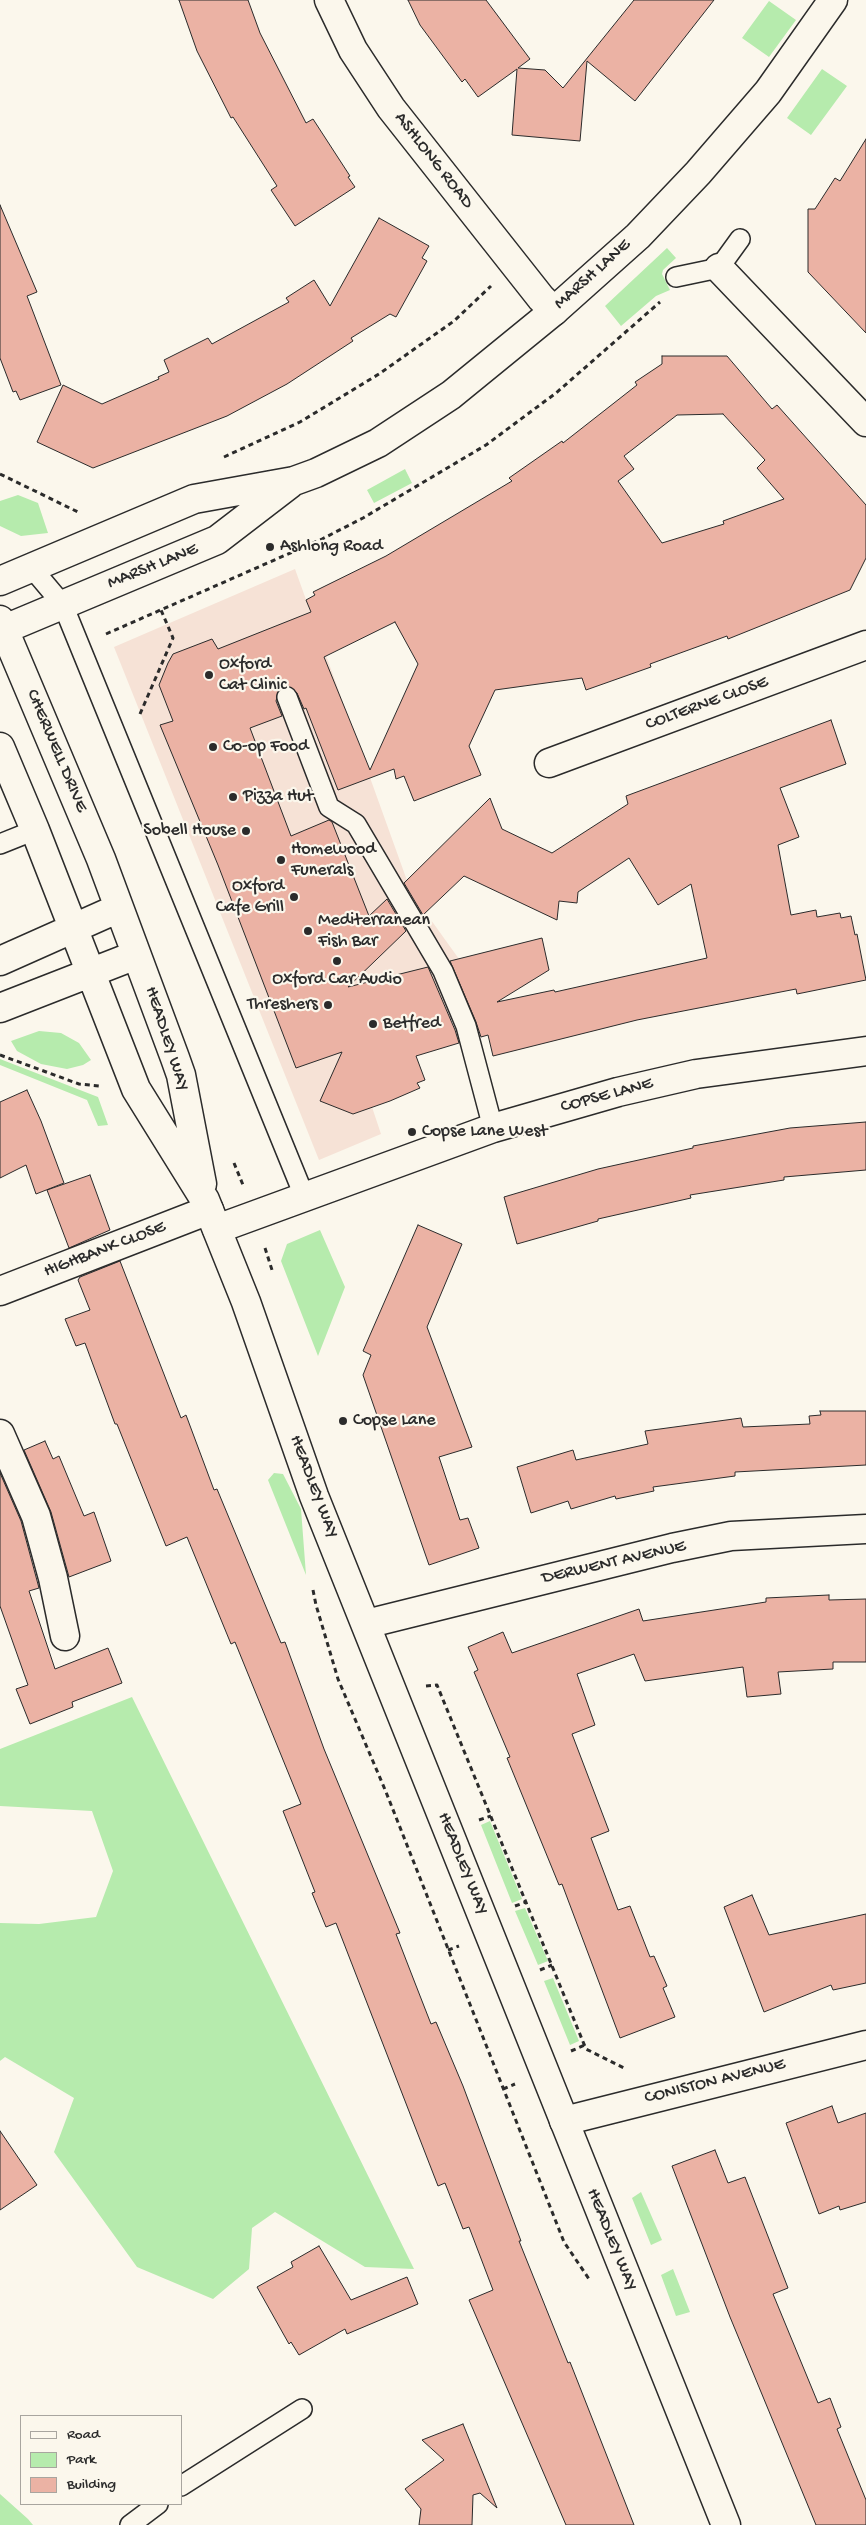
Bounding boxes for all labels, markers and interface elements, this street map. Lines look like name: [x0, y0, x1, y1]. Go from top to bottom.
street label: ASHLONG ROAD: [389, 108, 477, 214]
street label: MARSH LANE: [550, 235, 636, 315]
place label: Ashlong Road: [280, 536, 383, 558]
street label: MARSH LANE: [105, 539, 201, 595]
marker: Ashlong Road: [264, 541, 276, 553]
place label: Oxford Cat Clinic: [219, 654, 287, 696]
marker: Oxford Cat Clinic: [203, 669, 215, 681]
street label: COLTERNE CLOSE: [643, 672, 771, 736]
street label: CHERWELL DRIVE: [20, 686, 92, 816]
place label: Co-op Food: [223, 736, 309, 758]
marker: Co-op Food: [207, 741, 219, 753]
place label: Pizza Hut: [243, 786, 313, 808]
marker: Pizza Hut: [227, 791, 239, 803]
place label: Sobell House: [143, 820, 236, 842]
marker: Sobell House: [240, 825, 252, 837]
place label: Homewood Funerals: [291, 839, 376, 882]
marker: Homewood Funerals: [275, 854, 287, 866]
place label: Oxford Cafe Grill: [216, 876, 284, 919]
marker: Oxford Cafe Grill: [288, 891, 300, 903]
place label: Mediterranean Fish Bar: [318, 910, 430, 952]
marker: Mediterranean Fish Bar: [302, 925, 314, 937]
marker: Oxford Car Audio: [331, 955, 343, 967]
place label: Oxford Car Audio: [272, 969, 402, 991]
street label: HEADLEY WAY: [139, 984, 193, 1094]
place label: Threshers: [247, 994, 318, 1016]
marker: Threshers: [322, 999, 334, 1011]
place label: Betfred: [383, 1013, 441, 1035]
marker: Betfred: [367, 1018, 379, 1030]
street label: COPSE LANE: [559, 1073, 655, 1119]
place label: Copse Lane West: [422, 1121, 547, 1143]
marker: Copse Lane West: [406, 1126, 418, 1138]
street label: HIGHBANK CLOSE: [41, 1217, 169, 1283]
place label: Copse Lane: [353, 1410, 436, 1432]
marker: Copse Lane: [337, 1415, 349, 1427]
street label: HEADLEY WAY: [283, 1432, 343, 1542]
street label: DERWENT AVENUE: [540, 1536, 688, 1590]
street label: HEADLEY WAY: [432, 1810, 492, 1918]
street label: CONISTON AVENUE: [643, 2054, 787, 2110]
street label: HEADLEY WAY: [581, 2186, 641, 2294]
legend: [20, 2415, 182, 2505]
text: Road: [67, 2426, 100, 2444]
text: Park: [67, 2451, 96, 2469]
text: Building: [67, 2476, 116, 2494]

